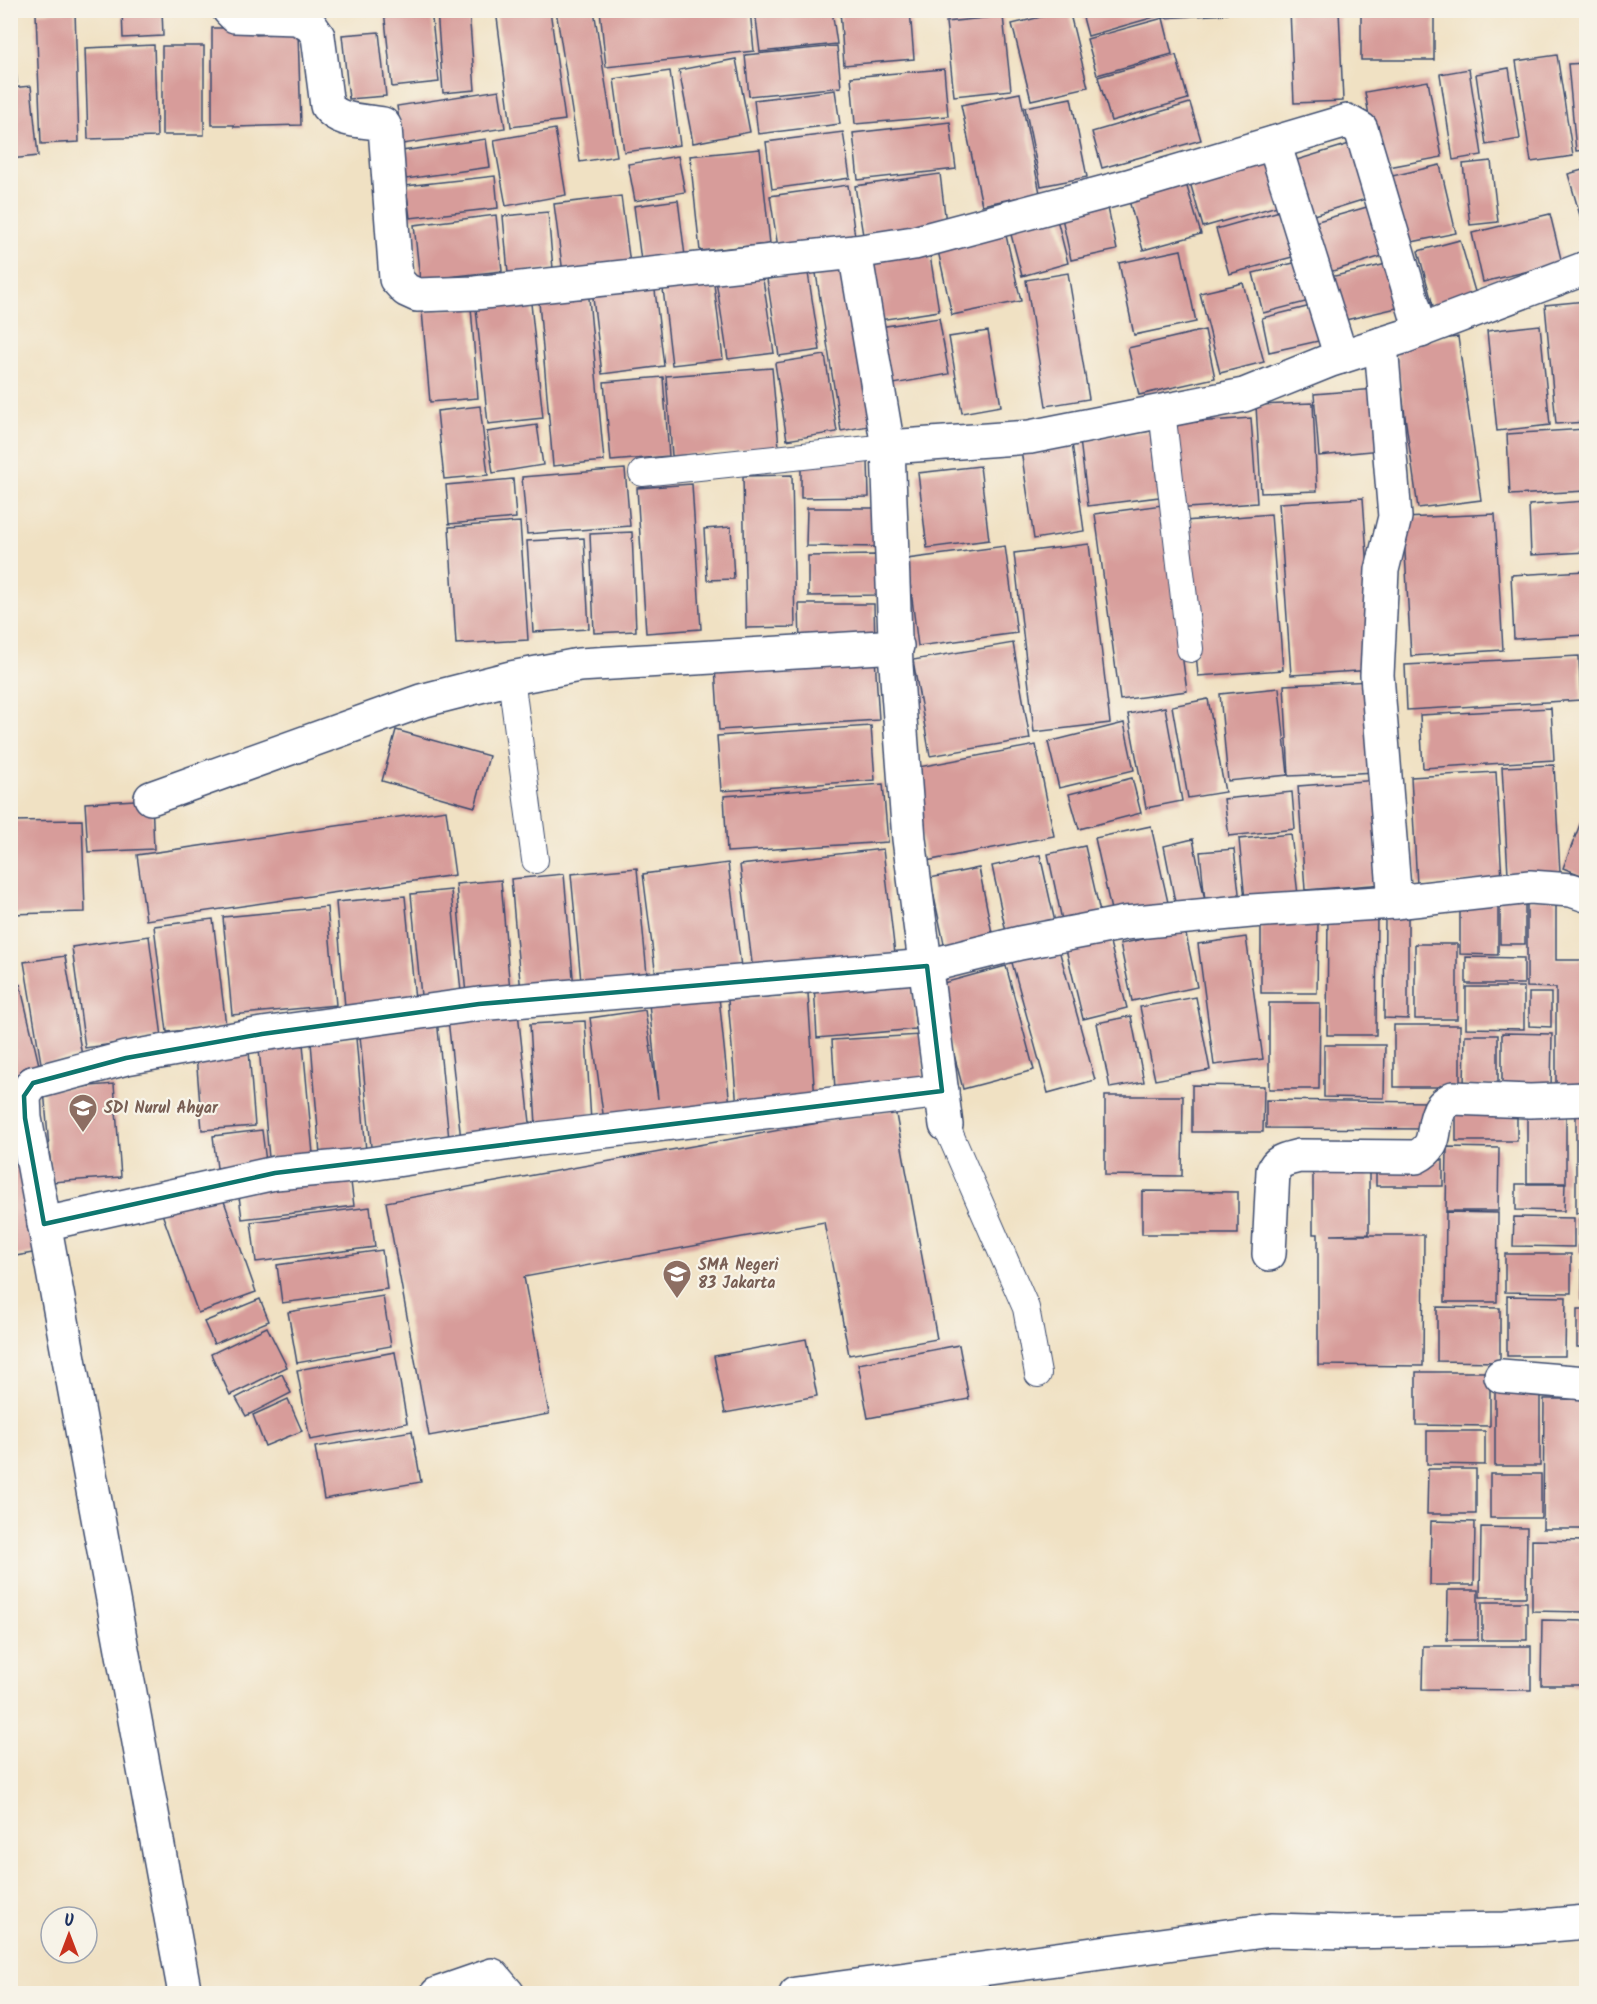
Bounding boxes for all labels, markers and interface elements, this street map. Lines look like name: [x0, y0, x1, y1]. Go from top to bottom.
school or university icon: SDI Nurul Ahyar: [67, 1092, 99, 1134]
place label: SDI Nurul Ahyar: [104, 1096, 219, 1121]
place label: SMA Negeri 83 Jakarta: [698, 1253, 779, 1296]
school or university icon: SMA Negeri 83 Jakarta: [661, 1258, 693, 1300]
north arrow: [39, 1905, 99, 1965]
text: U: [64, 1909, 74, 1934]

